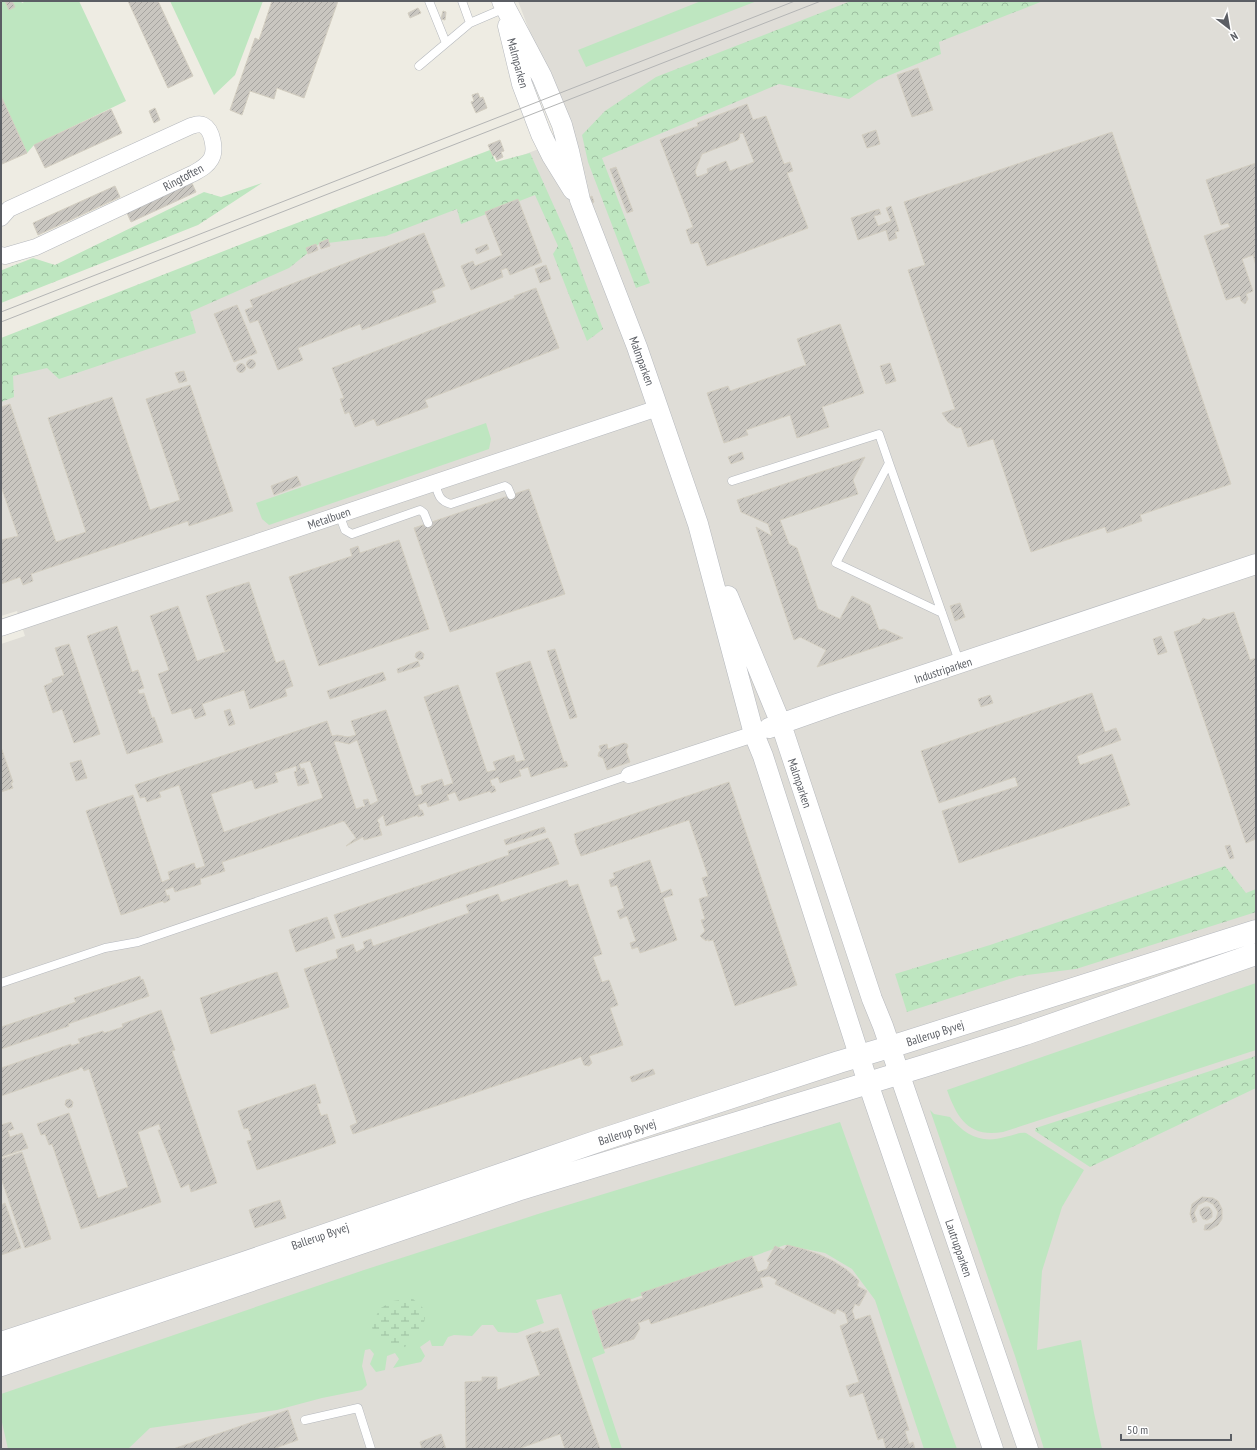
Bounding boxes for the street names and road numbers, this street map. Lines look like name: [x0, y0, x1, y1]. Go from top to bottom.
street label: Malmparken: [504, 36, 532, 90]
street label: Ringtoften: [160, 160, 206, 194]
street label: Malmparken: [626, 334, 658, 388]
street label: Metalbuen: [306, 504, 352, 532]
street label: Industriparken: [912, 654, 974, 686]
street label: Malmparken: [785, 756, 815, 810]
street label: Ballerup Byvej: [904, 1017, 966, 1049]
street label: Ballerup Byvej: [596, 1116, 658, 1148]
street label: Lautrupparken: [942, 1217, 976, 1279]
street label: Ballerup Byvej: [289, 1219, 351, 1253]

